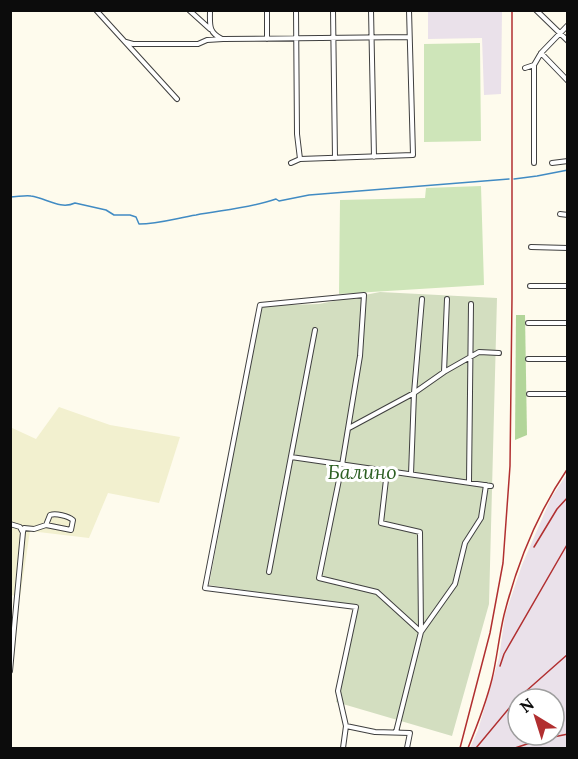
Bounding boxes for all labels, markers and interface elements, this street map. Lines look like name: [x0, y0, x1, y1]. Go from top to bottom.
park label: Балино: [327, 459, 397, 484]
north arrow: [506, 687, 566, 747]
text: N: [516, 693, 538, 717]

